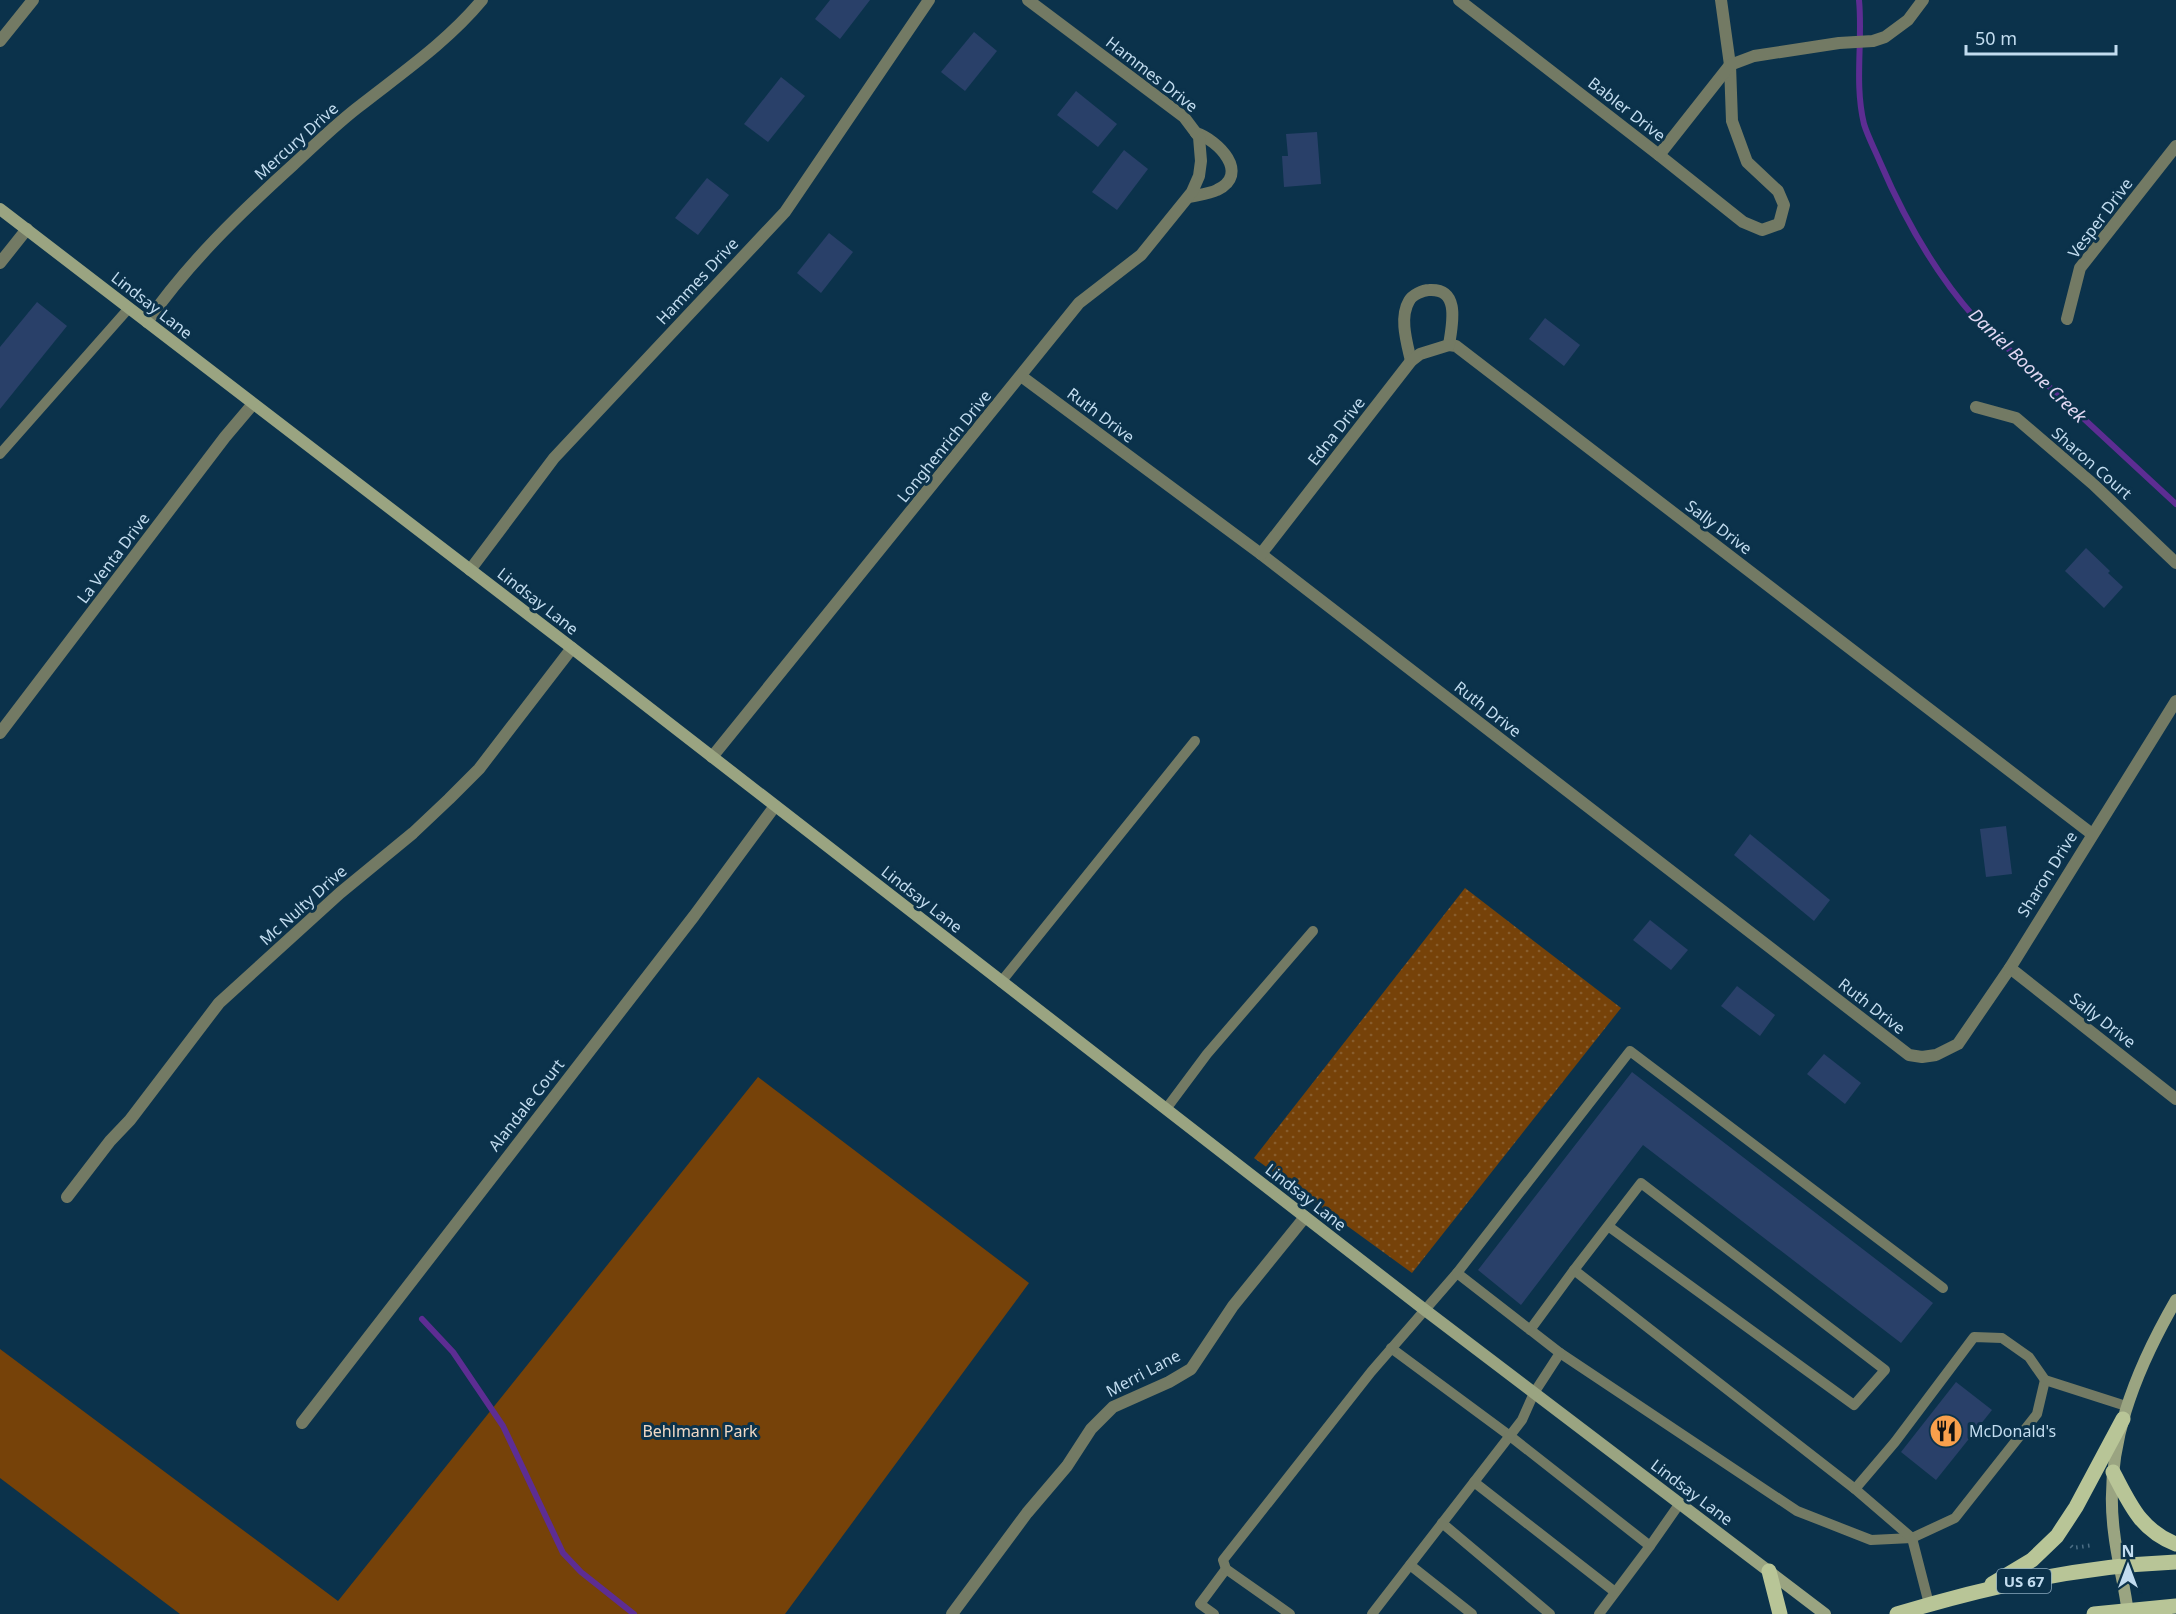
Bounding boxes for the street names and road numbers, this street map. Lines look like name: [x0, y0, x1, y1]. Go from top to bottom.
street label: Hammes Drive: [1101, 31, 1203, 117]
street label: Babler Drive: [1584, 72, 1670, 146]
street label: Mercury Drive: [249, 97, 343, 185]
street label: Vesper Drive: [2063, 173, 2137, 263]
street label: Hammes Drive: [651, 233, 743, 329]
street label: Lindsay Lane: [107, 266, 197, 344]
street label: Ruth Drive: [1063, 382, 1139, 448]
street label: Longhenrich Drive: [892, 385, 996, 507]
street label: Edna Drive: [1302, 392, 1370, 470]
street label: Sharon Court: [2047, 422, 2137, 504]
street label: Sally Drive: [1681, 495, 1757, 559]
street label: La Venta Drive: [72, 508, 154, 608]
street label: Lindsay Lane: [493, 562, 583, 640]
street label: Ruth Drive: [1450, 676, 1526, 742]
street label: Sharon Drive: [2012, 827, 2082, 921]
street label: Mc Nulty Drive: [255, 860, 351, 950]
street label: Lindsay Lane: [877, 860, 967, 938]
street label: Ruth Drive: [1834, 973, 1910, 1039]
street label: Sally Drive: [2066, 987, 2140, 1053]
street label: Alandale Court: [483, 1054, 569, 1156]
street label: Lindsay Lane: [1261, 1158, 1351, 1236]
street label: Merri Lane: [1102, 1344, 1184, 1402]
street label: Lindsay Lane: [1646, 1454, 1738, 1530]
road number: US 67: [1997, 1569, 2051, 1593]

